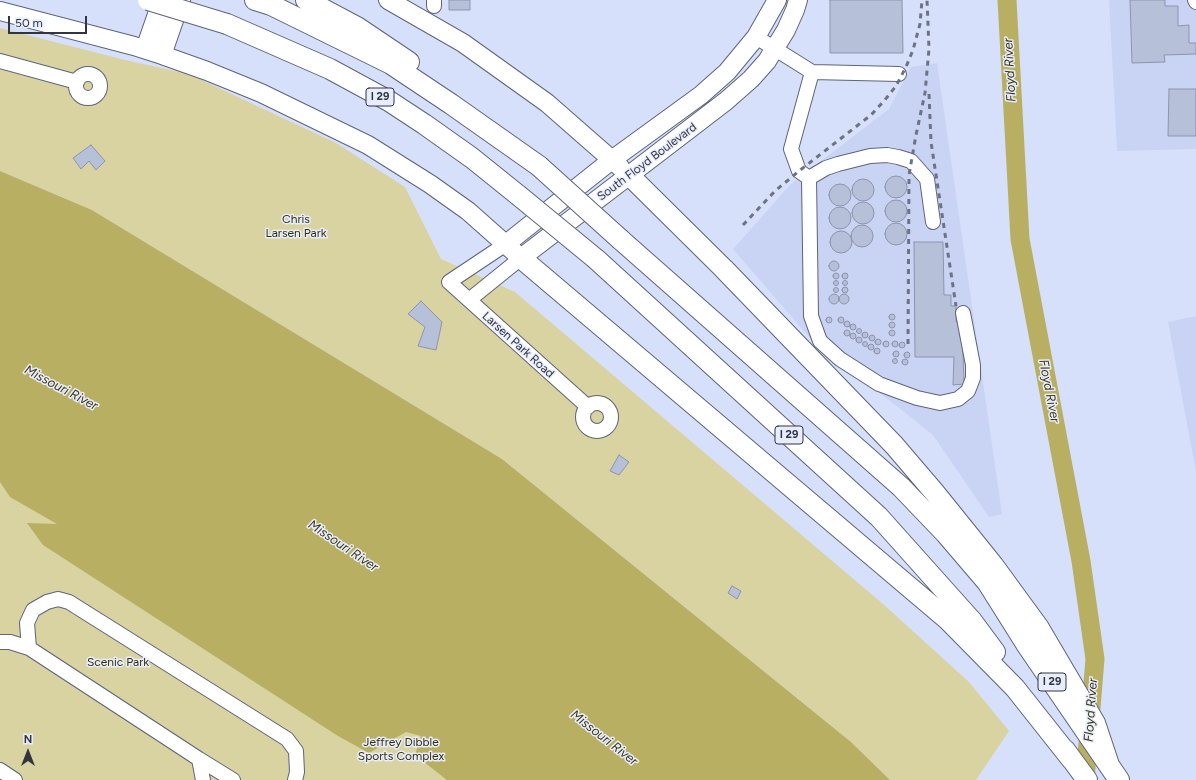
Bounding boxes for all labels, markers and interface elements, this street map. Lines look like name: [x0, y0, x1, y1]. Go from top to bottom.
scale bar: [10, 8, 89, 34]
text: 50 m: [15, 16, 43, 30]
water label: Floyd River: [1001, 38, 1019, 102]
road number: I 29: [366, 88, 394, 106]
street label: South Floyd Boulevard: [594, 120, 700, 204]
park label: Chris Larsen Park: [265, 212, 327, 240]
street label: Larsen Park Road: [479, 309, 557, 381]
water label: Floyd River: [1035, 358, 1063, 424]
water label: Missouri River: [22, 362, 100, 414]
road number: I 29: [775, 426, 803, 444]
water label: Missouri River: [305, 517, 381, 575]
park label: Scenic Park: [87, 655, 149, 669]
road number: I 29: [1038, 673, 1066, 691]
water label: Floyd River: [1081, 677, 1101, 743]
water label: Missouri River: [567, 707, 641, 769]
north arrow: [8, 732, 48, 772]
text: N: [24, 733, 32, 746]
park label: Jeffrey Dibble Sports Complex: [358, 735, 444, 763]

